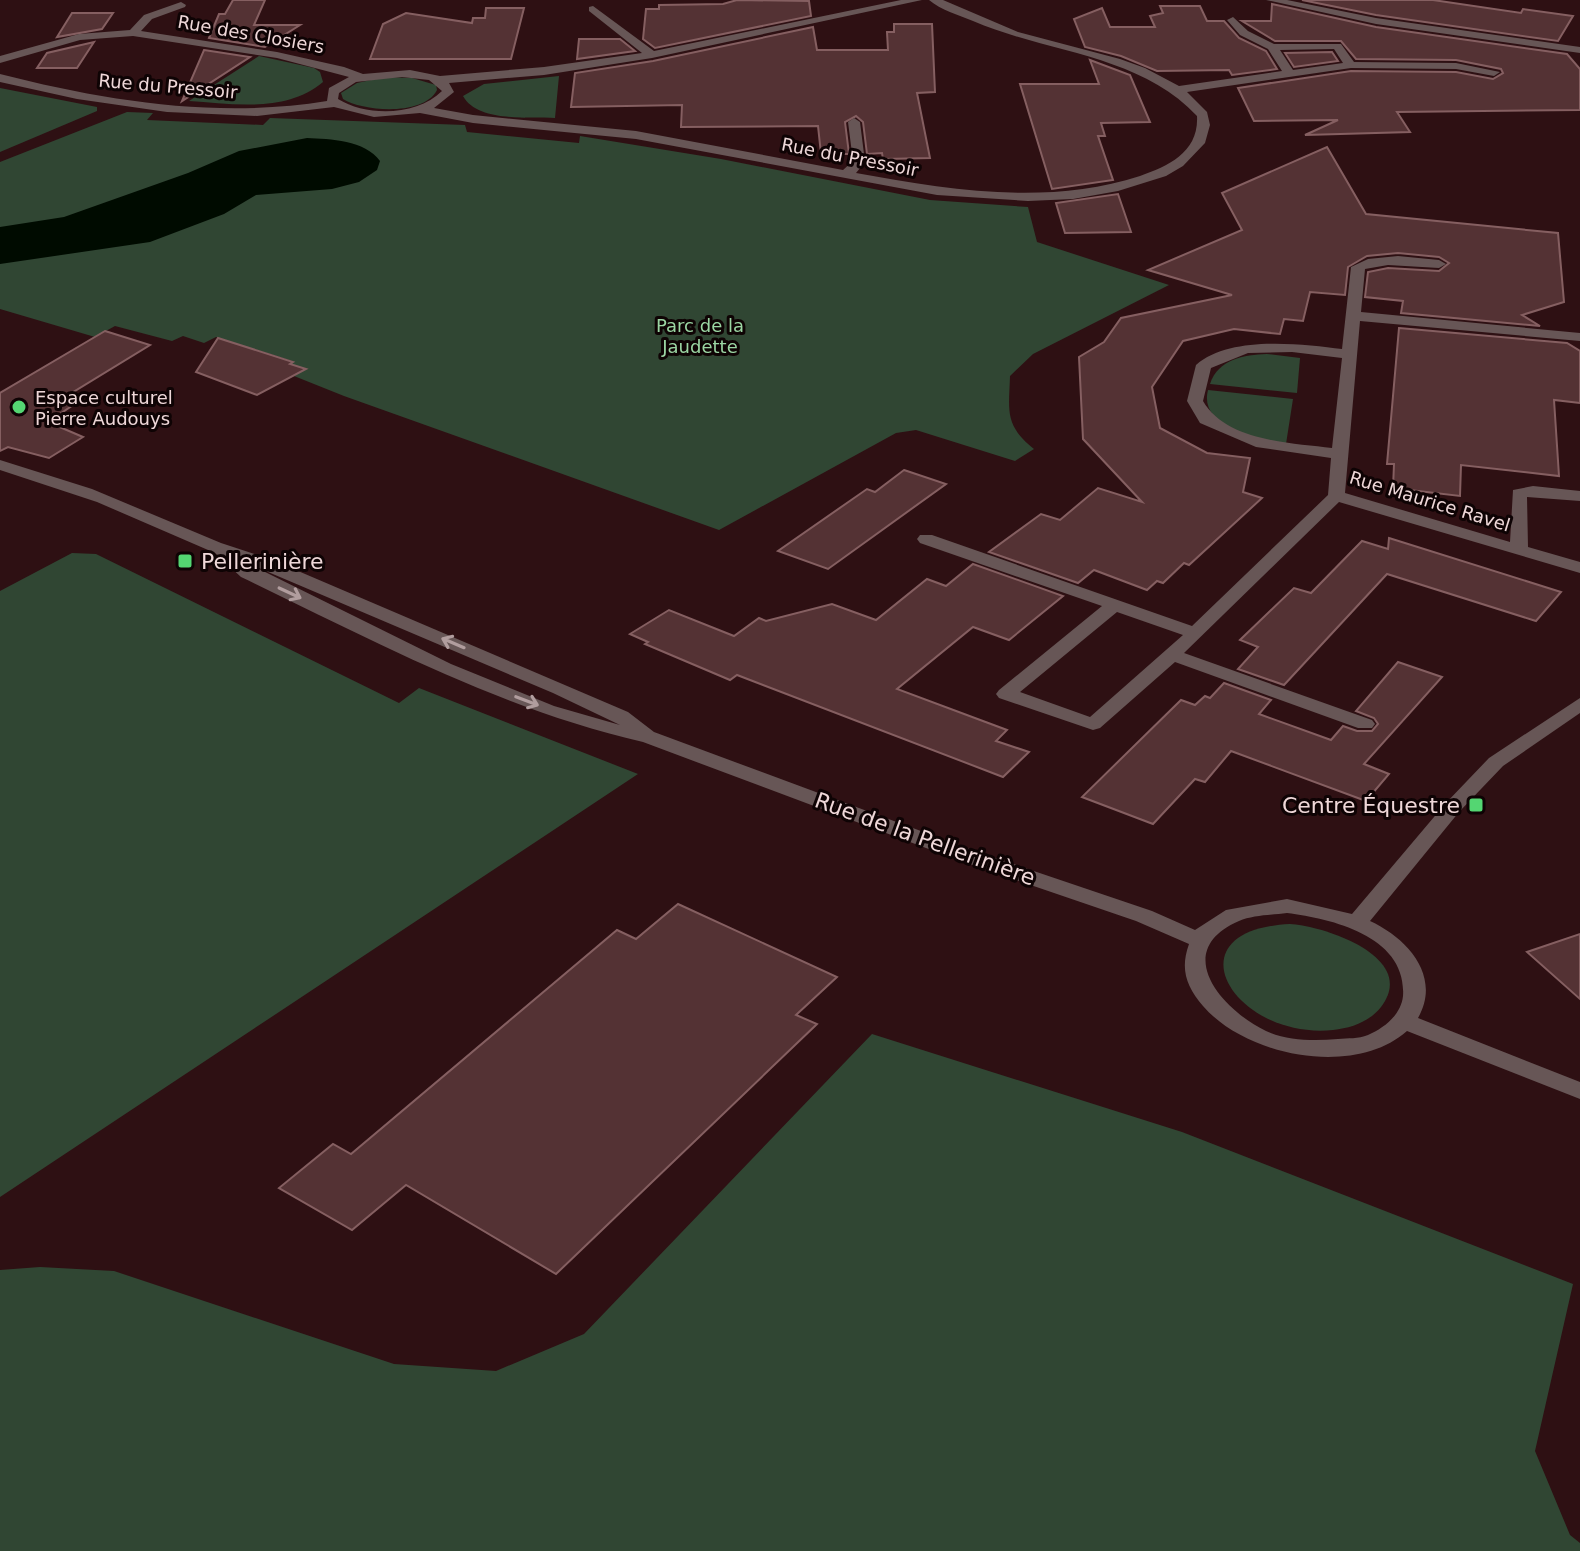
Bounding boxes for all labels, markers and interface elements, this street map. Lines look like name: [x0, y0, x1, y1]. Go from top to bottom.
street label: Rue des Closiers: [176, 11, 326, 57]
street label: Rue du Pressoir: [98, 69, 239, 103]
street label: Rue du Pressoir: [780, 133, 921, 181]
park label: Parc de la Jaudette: [656, 315, 744, 357]
place label: Espace culturel Pierre Audouys: [35, 387, 173, 429]
marker: Espace culturel Pierre Audouys: [10, 398, 28, 416]
street label: Rue Maurice Ravel: [1347, 467, 1513, 535]
place label: Pellerinière: [201, 549, 324, 574]
marker: Pellerinière: [176, 552, 194, 570]
one-way arrow: [278, 586, 302, 601]
one-way arrow: [441, 635, 466, 650]
one-way arrow: [514, 695, 538, 709]
street label: Rue de la Pellerinière: [811, 787, 1039, 891]
place label: Centre Équestre: [1282, 793, 1460, 818]
marker: Centre Équestre: [1467, 796, 1485, 814]

